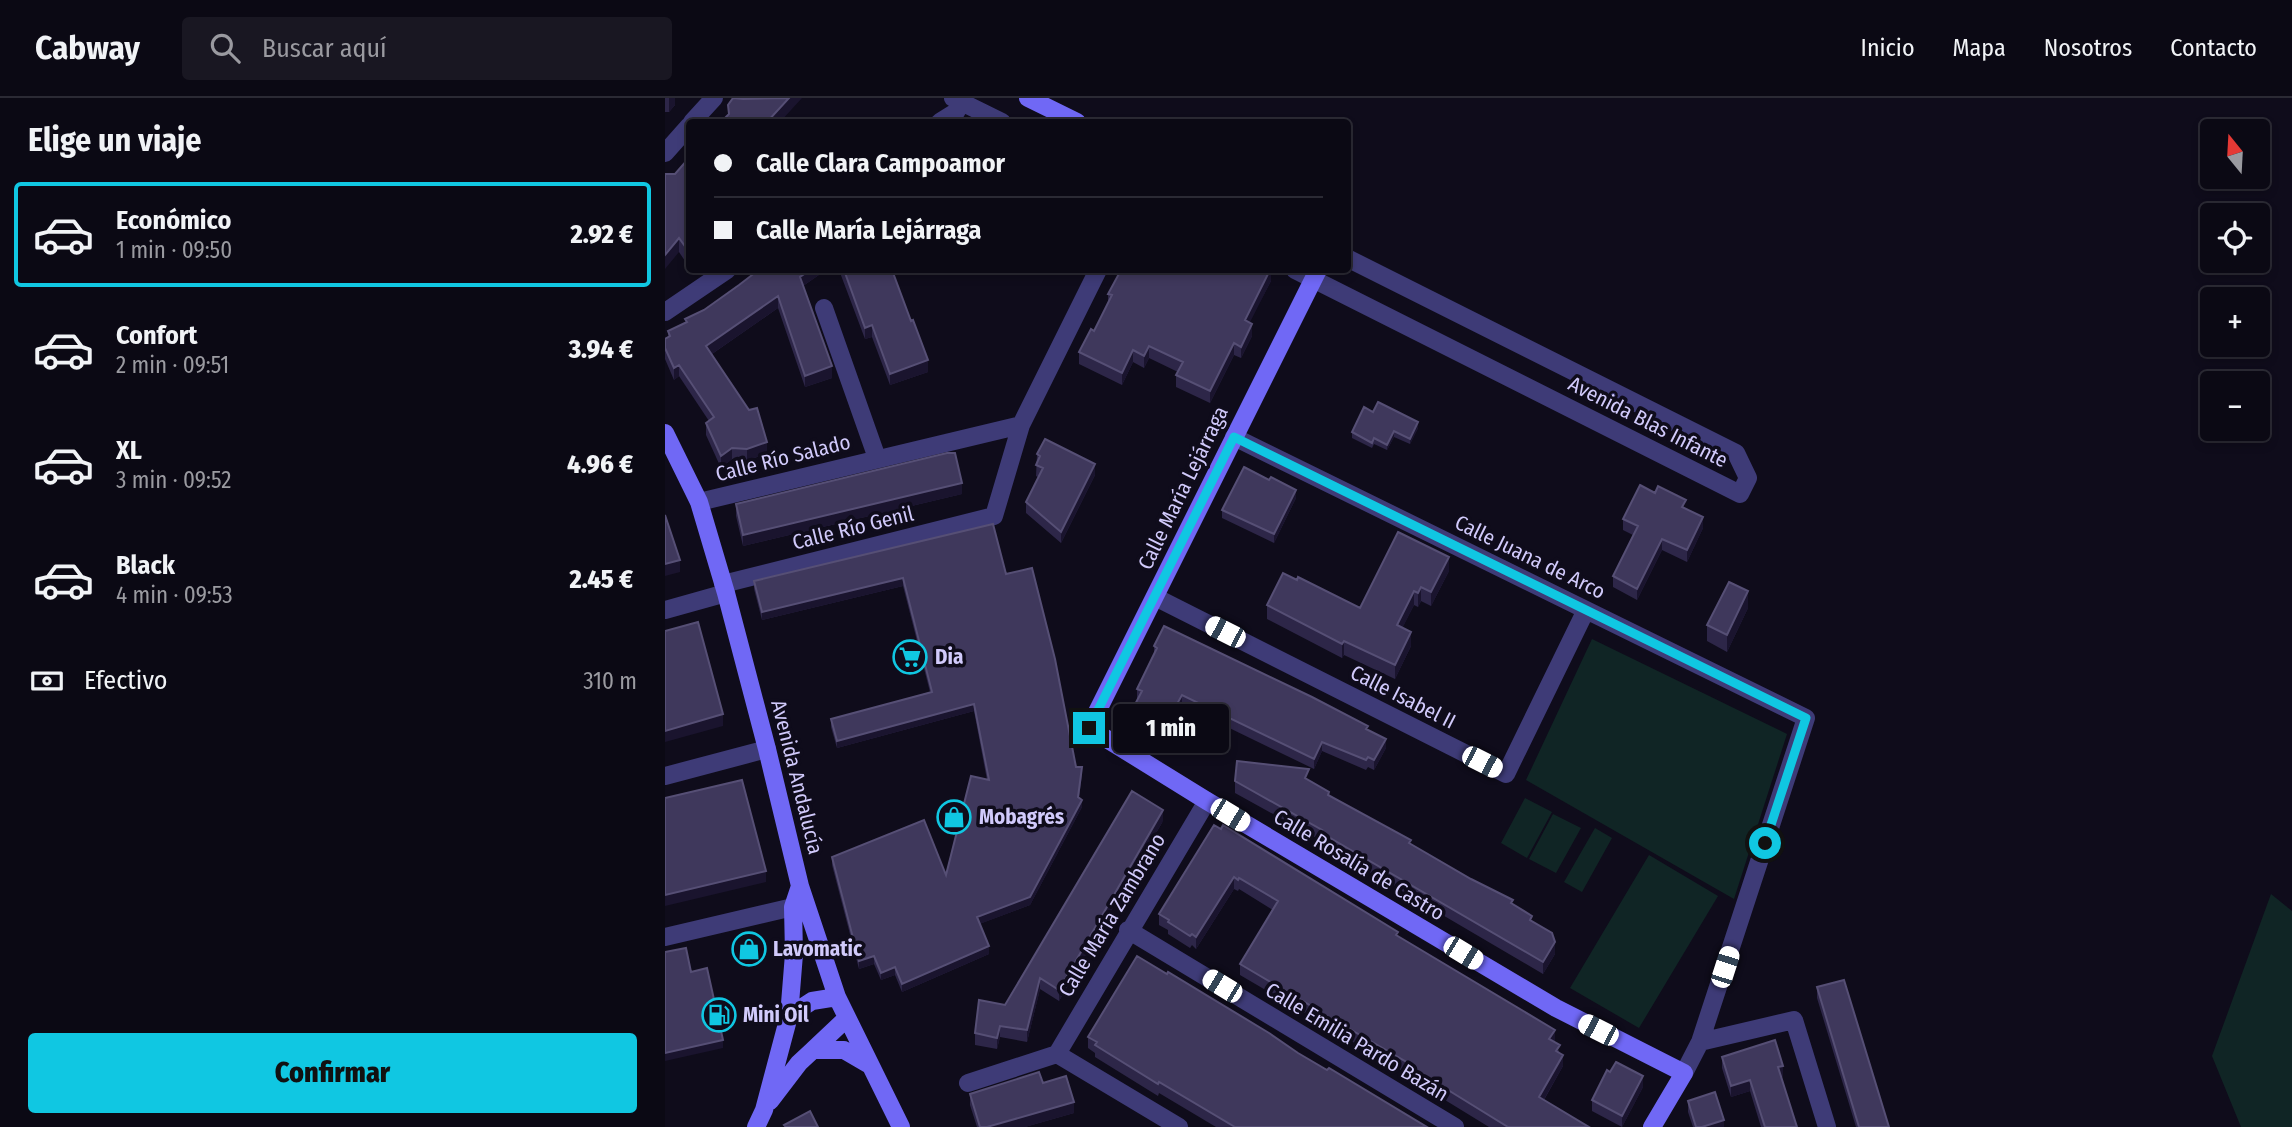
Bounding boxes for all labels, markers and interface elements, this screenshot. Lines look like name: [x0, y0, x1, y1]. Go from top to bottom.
search box: [182, 17, 672, 80]
text: Cabway: [35, 28, 140, 68]
icon: search: [206, 29, 244, 67]
text: Buscar aquí: [262, 33, 387, 64]
text: Inicio: [1861, 34, 1915, 62]
text: Mapa: [1953, 34, 2006, 62]
text: Nosotros: [2044, 34, 2132, 62]
text: Contacto: [2170, 34, 2257, 62]
north arrow: [2200, 119, 2270, 189]
map controls: [2200, 119, 2270, 441]
text: Elige un viaje: [28, 121, 201, 159]
text: Calle Clara Campoamor: [756, 148, 1005, 179]
icon: car: [32, 203, 95, 266]
button: locate: [2200, 203, 2270, 273]
text: Económico: [116, 205, 231, 236]
text: Calle María Lejárraga: [756, 215, 982, 246]
text: 2.92 €: [570, 219, 633, 250]
text: 1 min · 09:50: [116, 236, 232, 264]
button: +: [2200, 287, 2270, 357]
icon: car: [32, 318, 95, 381]
text: Confort: [116, 320, 197, 351]
text: 3.94 €: [569, 334, 633, 365]
text: 2 min · 09:51: [116, 351, 229, 379]
street label: Avenida Blas Infante: [1564, 371, 1732, 473]
button: −: [2200, 371, 2270, 441]
street label: Calle María Lejárraga: [1132, 402, 1234, 574]
street label: Calle Río Salado: [713, 429, 853, 487]
icon: car: [32, 433, 95, 496]
text: XL: [116, 435, 142, 466]
text: 4.96 €: [567, 449, 633, 480]
text: 3 min · 09:52: [116, 466, 231, 494]
street label: Calle Río Genil: [790, 500, 917, 556]
street label: Calle Juana de Arco: [1451, 509, 1609, 605]
icon: car: [32, 548, 95, 611]
text: Black: [116, 550, 175, 581]
text: 2.45 €: [570, 564, 633, 595]
text: 4 min · 09:53: [116, 581, 233, 609]
car: [1202, 613, 1249, 651]
supermarket icon: Dia: [891, 638, 929, 676]
place label: Dia: [935, 644, 963, 670]
street label: Calle Isabel II: [1346, 659, 1460, 735]
icon: cash: [28, 662, 66, 700]
text: Efectivo: [84, 665, 168, 696]
text: 310 m: [583, 667, 637, 695]
street label: Avenida Andalucía: [765, 697, 829, 857]
callout: 1 min: [1113, 704, 1229, 752]
route end: [1073, 712, 1105, 744]
text: 1 min: [1146, 714, 1196, 742]
car: [1459, 743, 1506, 781]
car: [1207, 795, 1254, 835]
shop icon: Mobagrés: [935, 798, 973, 836]
place label: Mobagrés: [979, 804, 1064, 830]
street label: Calle Rosalía de Castro: [1269, 804, 1449, 926]
route start: [1749, 827, 1781, 859]
street label: Calle María Zambrano: [1053, 829, 1171, 1001]
shop icon: Lavomatic: [730, 930, 768, 968]
car: [1440, 933, 1487, 973]
place label: Lavomatic: [773, 936, 863, 962]
car: [1709, 944, 1742, 990]
car: [1199, 966, 1246, 1006]
street label: Calle Emilia Pardo Bazán: [1261, 977, 1453, 1107]
fuel station icon: Mini Oil: [700, 996, 738, 1034]
place label: Mini Oil: [743, 1002, 809, 1028]
car: [1575, 1011, 1622, 1049]
button: Confirmar: [28, 1033, 637, 1113]

